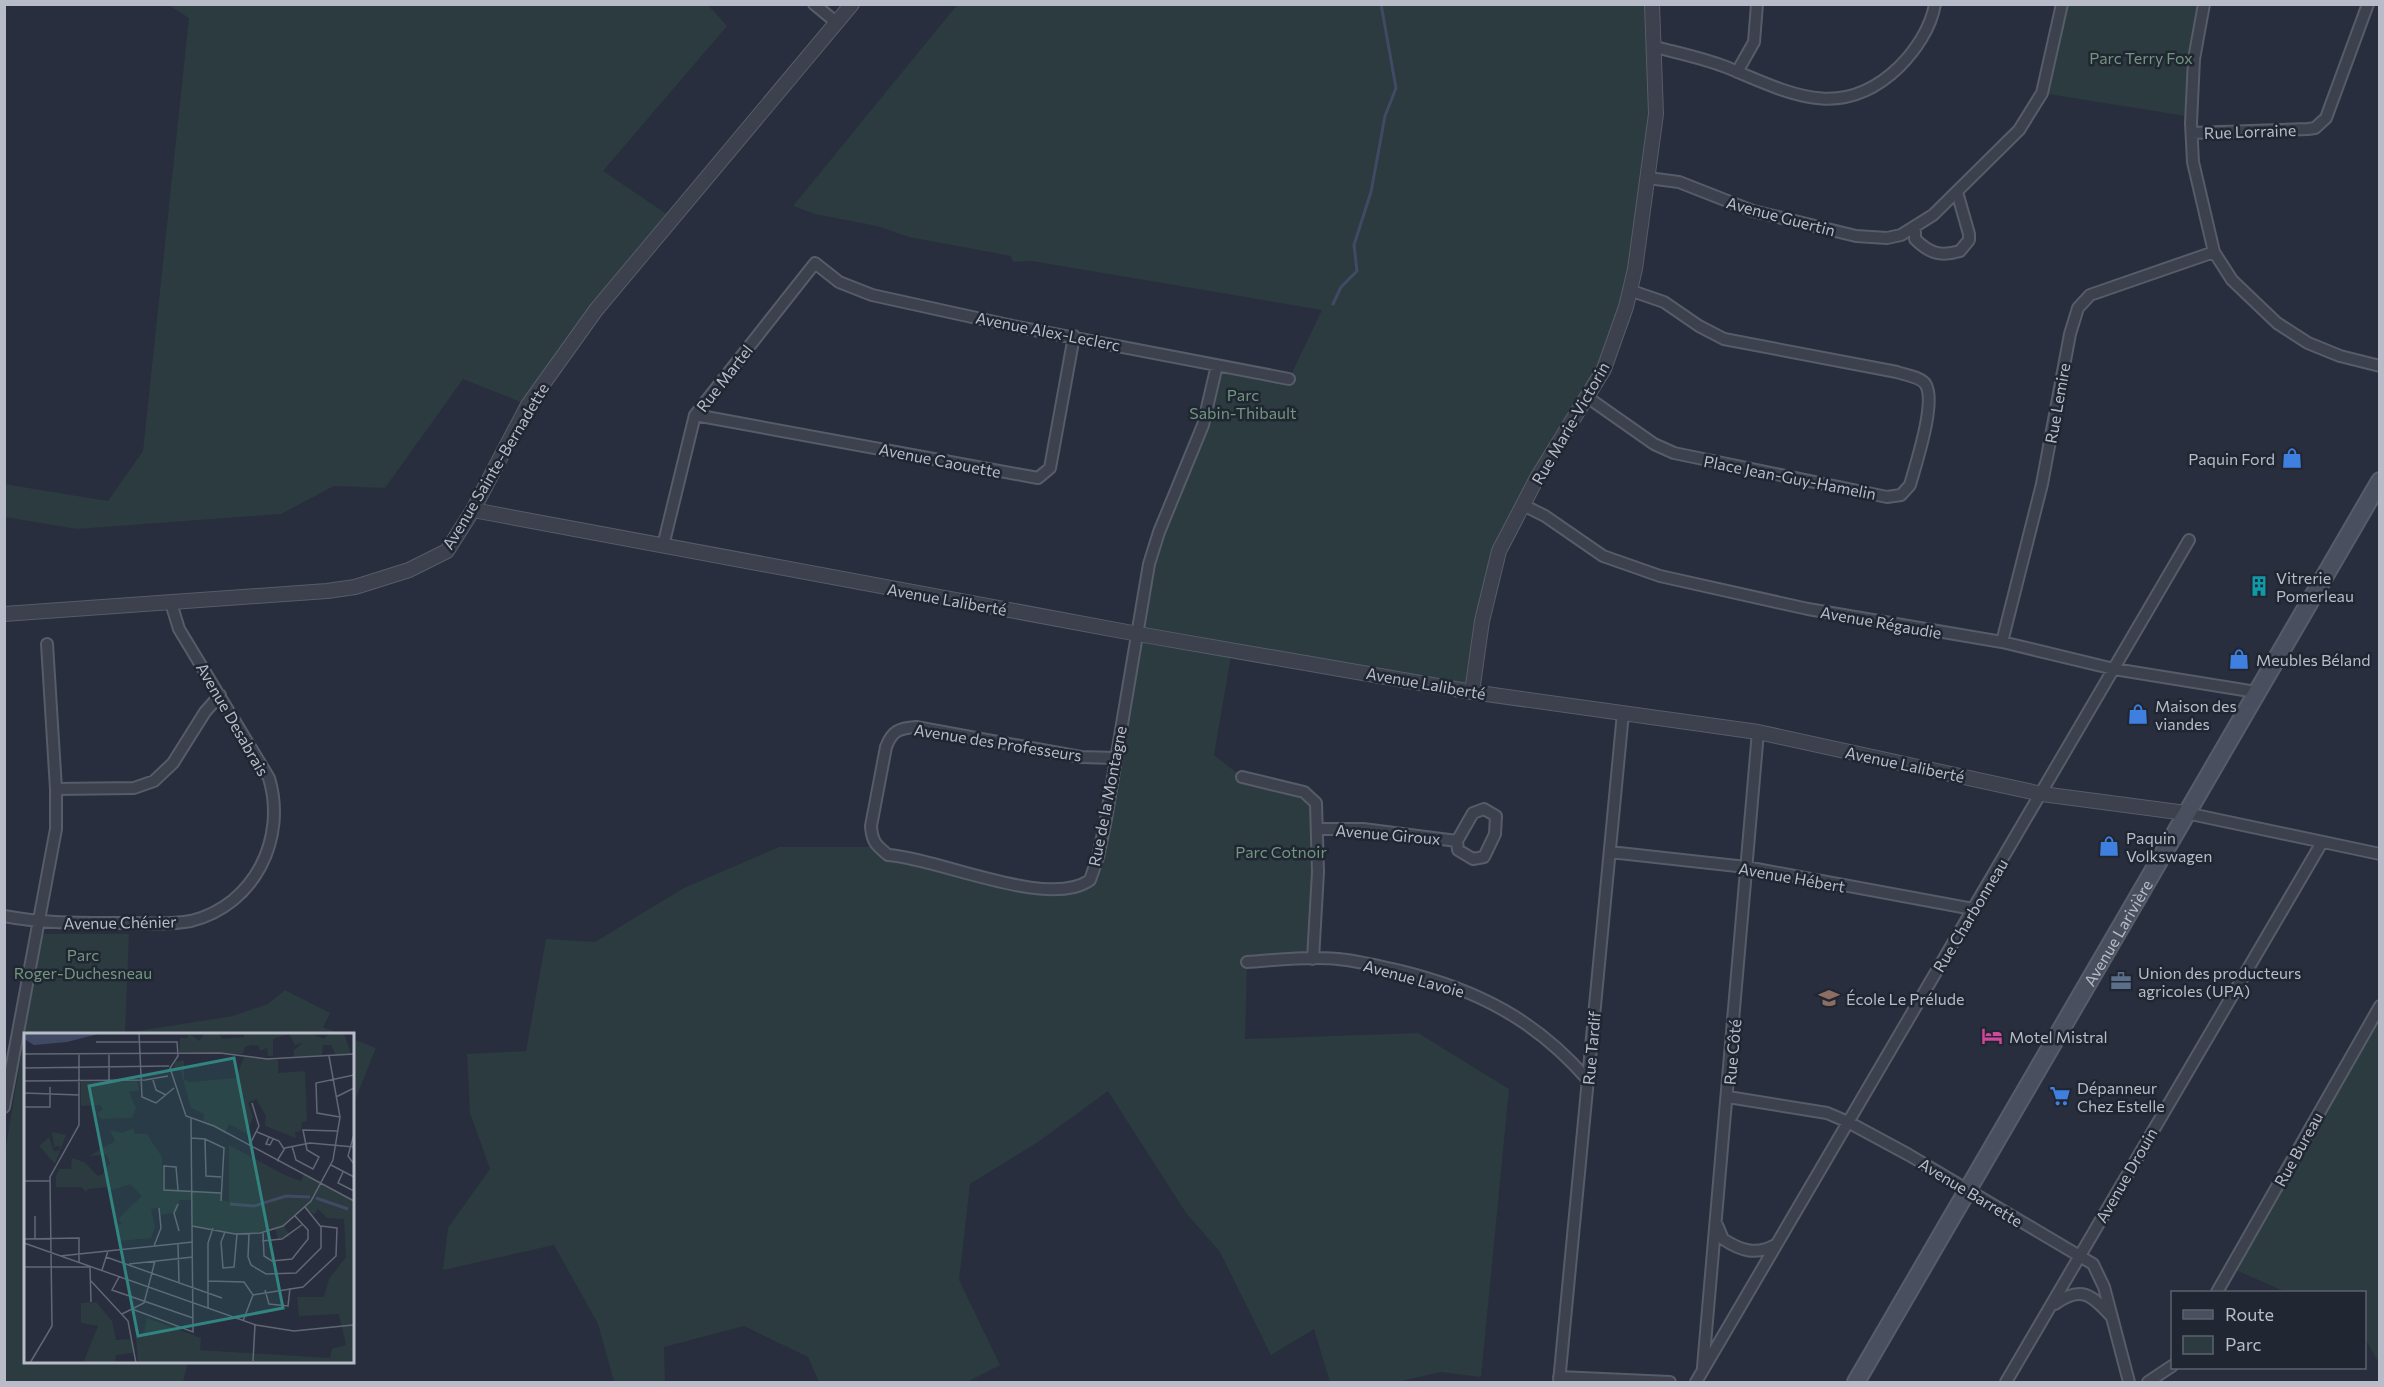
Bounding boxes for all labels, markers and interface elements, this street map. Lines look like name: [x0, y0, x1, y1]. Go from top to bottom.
park label: Parc Terry Fox: [2089, 48, 2193, 67]
street label: Rue Lorraine: [2203, 120, 2297, 142]
street label: Avenue Guertin: [1725, 192, 1837, 240]
street label: Avenue Alex-Leclerc: [974, 308, 1122, 354]
street label: Rue Martel: [692, 341, 756, 415]
street label: Rue Marie-Victorin: [1527, 358, 1613, 488]
street label: Rue Lemire: [2041, 361, 2073, 445]
street label: Avenue Sainte-Bernadette: [438, 379, 552, 553]
park label: Parc Sabin-Thibault: [1189, 385, 1297, 422]
street label: Avenue Caouette: [877, 439, 1003, 481]
shop icon: Paquin Ford: [2280, 446, 2304, 470]
place label: Paquin Ford: [2188, 449, 2275, 468]
street label: Place Jean-Guy-Hamelin: [1702, 451, 1878, 503]
place label: Vitrerie Pomerleau: [2276, 568, 2354, 605]
building icon: Vitrerie Pomerleau: [2247, 574, 2271, 598]
street label: Avenue Laliberté: [886, 579, 1008, 619]
street label: Avenue Régaudie: [1819, 602, 1943, 642]
shop icon: Meubles Béland: [2227, 647, 2251, 671]
place label: Meubles Béland: [2256, 650, 2371, 669]
street label: Avenue Desabrais: [193, 659, 273, 779]
street label: Avenue Laliberté: [1365, 663, 1487, 703]
place label: Maison des viandes: [2155, 696, 2237, 733]
shop icon: Maison des viandes: [2126, 702, 2150, 726]
street label: Avenue des Professeurs: [913, 719, 1083, 765]
street label: Rue de la Montagne: [1084, 724, 1130, 868]
street label: Avenue Laliberté: [1844, 742, 1966, 786]
street label: Avenue Giroux: [1335, 820, 1442, 848]
place label: Paquin Volkswagen: [2126, 828, 2212, 865]
shop icon: Paquin Volkswagen: [2097, 834, 2121, 858]
park label: Parc Cotnoir: [1235, 842, 1327, 861]
street label: Rue Charbonneau: [1929, 855, 2011, 975]
street label: Avenue Hébert: [1737, 858, 1847, 896]
street label: Avenue Larivière: [2079, 876, 2156, 989]
street label: Avenue Chénier: [63, 912, 177, 932]
park label: Parc Roger-Duchesneau: [14, 945, 152, 982]
street label: Avenue Lavoie: [1361, 955, 1467, 1001]
place label: Union des producteurs agricoles (UPA): [2138, 963, 2301, 1000]
office icon: Union des producteurs agricoles (UPA): [2109, 969, 2133, 993]
school or university icon: École Le Prélude: [1817, 986, 1841, 1010]
place label: École Le Prélude: [1846, 989, 1964, 1008]
street label: Rue Tardif: [1578, 1010, 1604, 1086]
street label: Rue Côté: [1720, 1018, 1744, 1086]
hotel icon: Motel Mistral: [1980, 1024, 2004, 1048]
place label: Motel Mistral: [2009, 1027, 2108, 1046]
inset map: [24, 1033, 354, 1363]
place label: Dépanneur Chez Estelle: [2077, 1078, 2165, 1115]
supermarket icon: Dépanneur Chez Estelle: [2048, 1084, 2072, 1108]
street label: Rue Bureau: [2270, 1108, 2326, 1190]
street label: Avenue Drouin: [2091, 1124, 2161, 1226]
street label: Avenue Barrette: [1916, 1154, 2026, 1230]
legend: [2171, 1291, 2366, 1369]
text: Route: [2225, 1303, 2274, 1325]
text: Parc: [2225, 1333, 2262, 1355]

